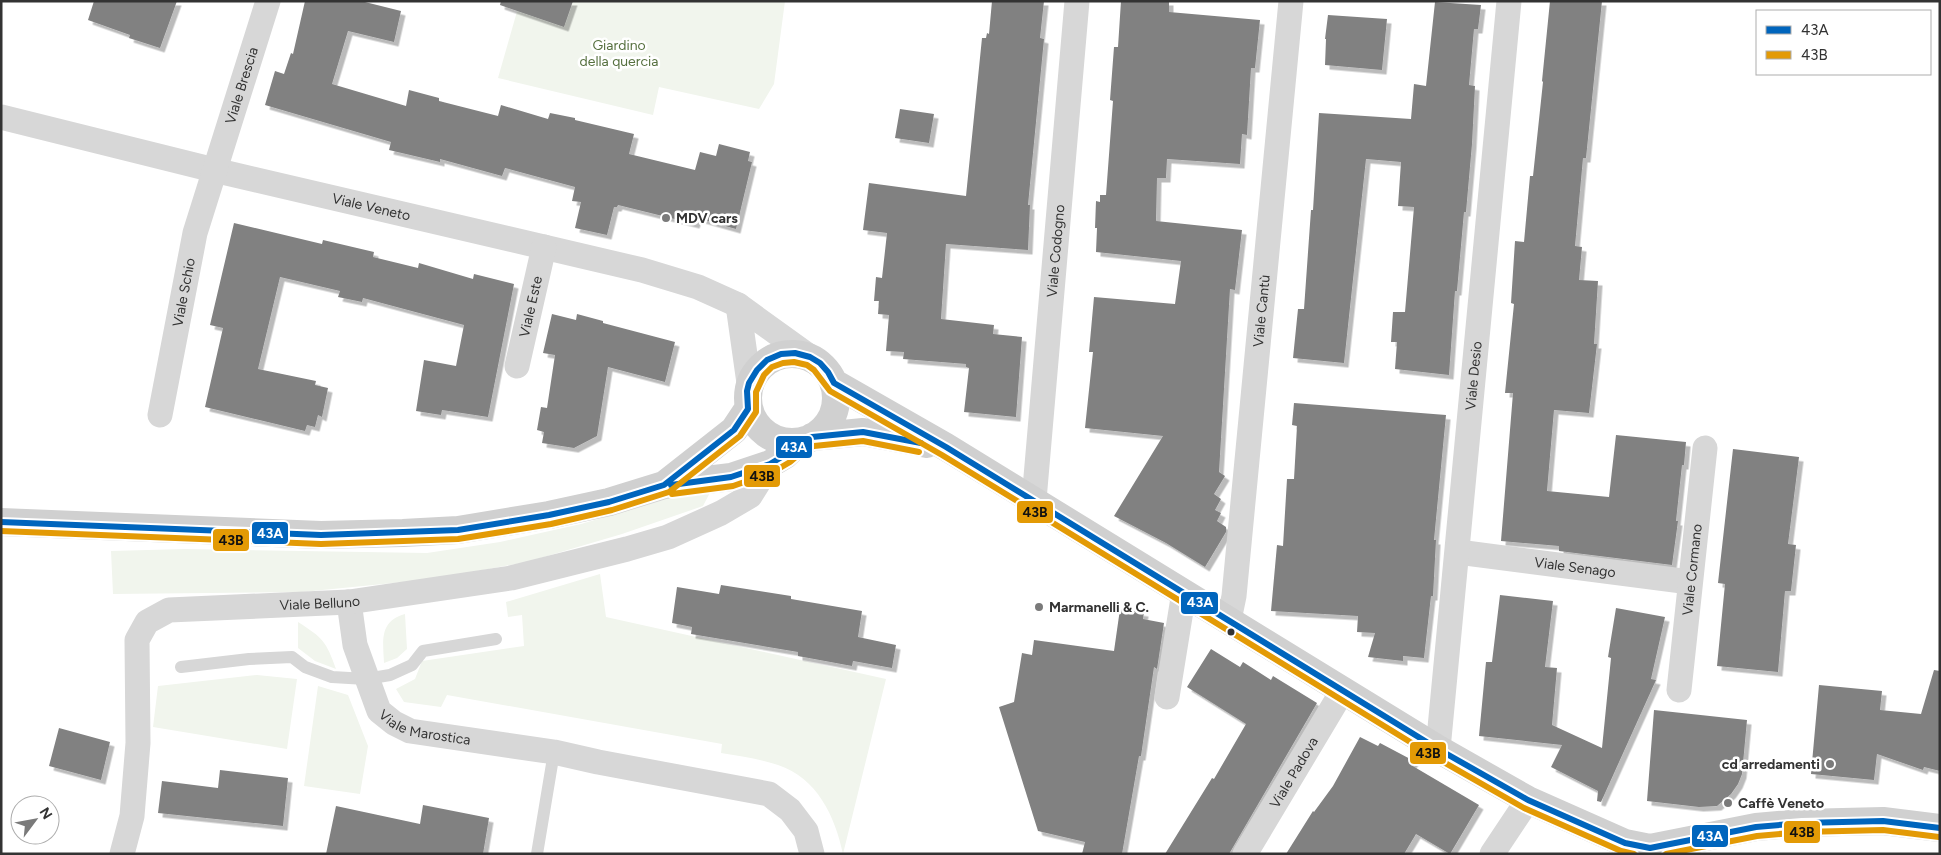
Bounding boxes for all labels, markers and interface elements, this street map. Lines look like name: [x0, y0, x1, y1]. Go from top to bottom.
legend: [1756, 10, 1931, 75]
text: 43A: [1801, 21, 1829, 39]
park label: Giardino della quercia: [580, 37, 658, 70]
street label: Viale Brescia: [222, 45, 262, 126]
text: 43B: [1801, 46, 1828, 64]
street label: Viale Veneto: [330, 190, 412, 225]
street label: Viale Codogno: [1043, 204, 1068, 298]
place label: MDV cars: [676, 210, 738, 227]
marker: MDV cars: [660, 212, 672, 224]
street label: Viale Schio: [169, 257, 199, 328]
street label: Viale Este: [516, 274, 546, 339]
street label: Viale Cantù: [1250, 274, 1274, 348]
street label: Viale Desio: [1462, 340, 1486, 411]
line badge: 43A: [775, 435, 813, 459]
text: 43A: [781, 439, 807, 456]
line badge: 43B: [743, 464, 781, 488]
text: 43B: [749, 468, 775, 485]
line badge: 43B: [1016, 500, 1054, 524]
text: 43B: [1022, 504, 1048, 521]
line badge: 43A: [251, 521, 289, 545]
street label: Viale Cormano: [1679, 523, 1706, 617]
text: 43A: [257, 525, 283, 542]
line badge: 43B: [212, 528, 250, 552]
text: 43B: [218, 532, 244, 549]
street label: Viale Senago: [1533, 554, 1617, 581]
line badge: 43A: [1180, 591, 1219, 615]
street label: Viale Belluno: [279, 592, 361, 614]
text: 43A: [1187, 594, 1213, 611]
place label: Marmanelli & C.: [1049, 599, 1149, 616]
marker: Marmanelli & C.: [1033, 601, 1045, 613]
unlabelled marker: [1226, 627, 1236, 637]
street label: Viale Marostica: [375, 706, 472, 749]
street label: Viale Padova: [1266, 734, 1322, 811]
line badge: 43B: [1409, 741, 1447, 765]
text: 43B: [1415, 745, 1441, 762]
place label: cd arredamenti: [1722, 756, 1820, 773]
marker: cd arredamenti: [1824, 758, 1836, 770]
north arrow: [10, 795, 60, 845]
place label: Caffè Veneto: [1738, 795, 1824, 812]
marker: Caffè Veneto: [1722, 797, 1734, 809]
text: N: [36, 804, 56, 822]
line badge: 43B: [1783, 820, 1821, 844]
line badge: 43A: [1691, 824, 1729, 848]
text: 43B: [1789, 824, 1815, 841]
text: 43A: [1697, 828, 1723, 845]

